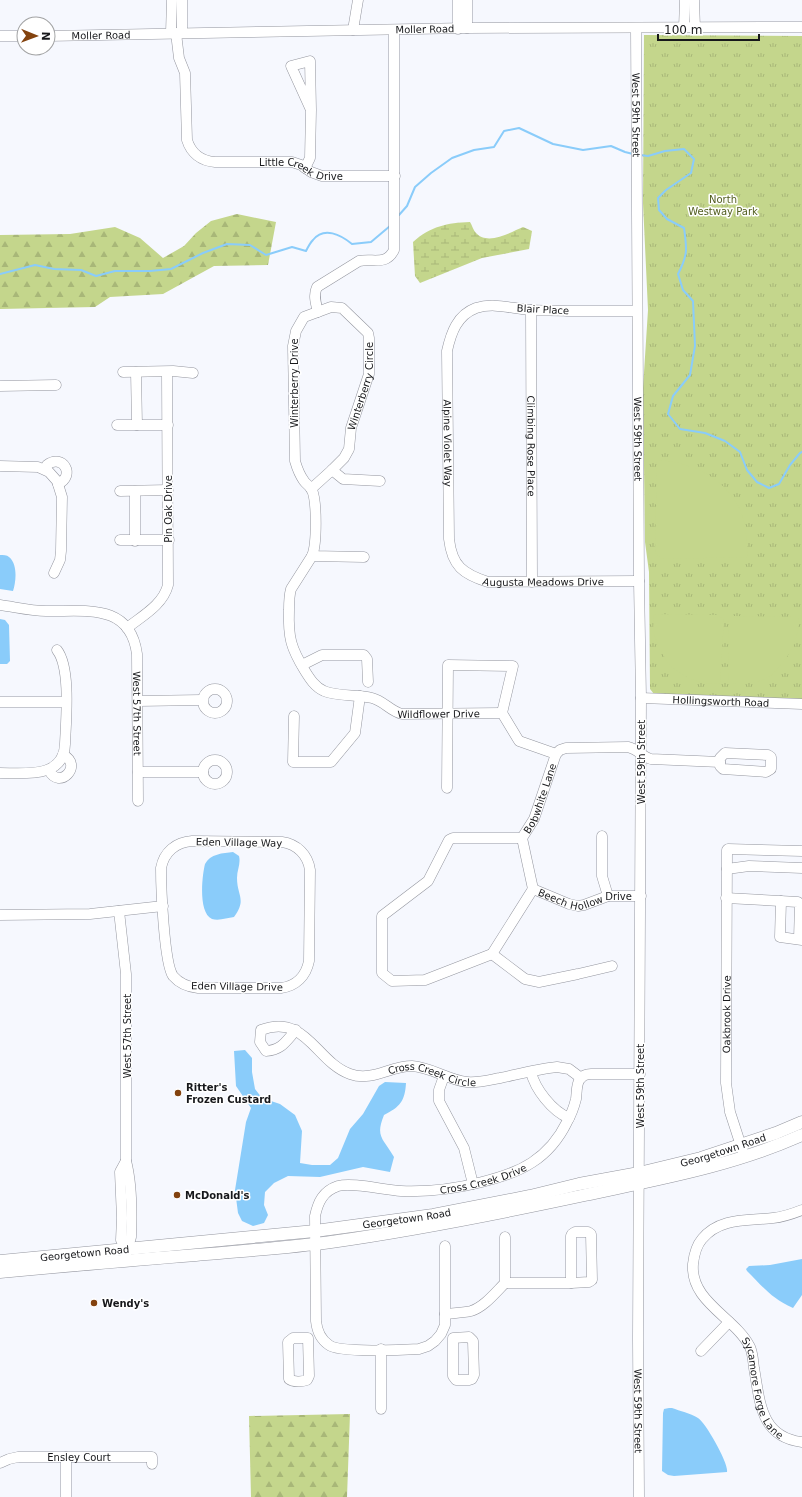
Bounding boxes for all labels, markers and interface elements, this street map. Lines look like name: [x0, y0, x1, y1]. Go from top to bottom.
north arrow: [16, 16, 56, 56]
scale bar: [658, 16, 759, 42]
street label: Moller Road: [395, 23, 455, 35]
text: 100 m: [664, 23, 702, 37]
street label: Moller Road: [71, 29, 131, 42]
text: N: [39, 31, 52, 41]
street label: West 59th Street: [630, 73, 642, 157]
street label: Little Creek Drive: [259, 157, 343, 182]
park label: North Westway Park: [688, 194, 758, 217]
street label: Blair Place: [517, 303, 569, 316]
street label: Winterberry Drive: [289, 338, 300, 428]
street label: Winterberry Circle: [346, 342, 375, 432]
street label: Climbing Rose Place: [525, 395, 537, 497]
street label: West 59th Street: [632, 397, 643, 481]
street label: Alpine Violet Way: [442, 399, 453, 487]
street label: Pin Oak Drive: [163, 475, 174, 543]
street label: Augusta Meadows Drive: [481, 576, 604, 588]
street label: West 57th Street: [131, 671, 143, 756]
street label: Hollingsworth Road: [672, 694, 770, 709]
street label: Wildflower Drive: [397, 708, 480, 720]
street label: West 59th Street: [636, 720, 647, 804]
street label: Bobwhite Lane: [521, 762, 558, 835]
street label: Eden Village Way: [196, 836, 282, 849]
street label: Beech Hollow Drive: [536, 887, 632, 912]
street label: Oakbrook Drive: [721, 975, 732, 1053]
street label: Eden Village Drive: [191, 980, 283, 993]
street label: West 57th Street: [122, 994, 133, 1078]
street label: West 59th Street: [635, 1044, 646, 1128]
street label: Cross Creek Circle: [387, 1061, 476, 1088]
place label: Ritter's Frozen Custard: [186, 1082, 271, 1105]
marker: Ritter's Frozen Custard: [173, 1088, 183, 1098]
street label: Georgetown Road: [679, 1132, 768, 1169]
street label: Cross Creek Drive: [439, 1162, 528, 1196]
marker: McDonald's: [172, 1190, 182, 1200]
place label: McDonald's: [185, 1190, 250, 1201]
street label: Georgetown Road: [362, 1207, 452, 1231]
street label: Georgetown Road: [40, 1244, 130, 1263]
marker: Wendy's: [89, 1298, 99, 1308]
place label: Wendy's: [102, 1298, 149, 1309]
street label: Sycamore Forge Lane: [740, 1335, 785, 1441]
street label: West 59th Street: [632, 1369, 644, 1453]
street label: Ensley Court: [47, 1452, 111, 1463]

